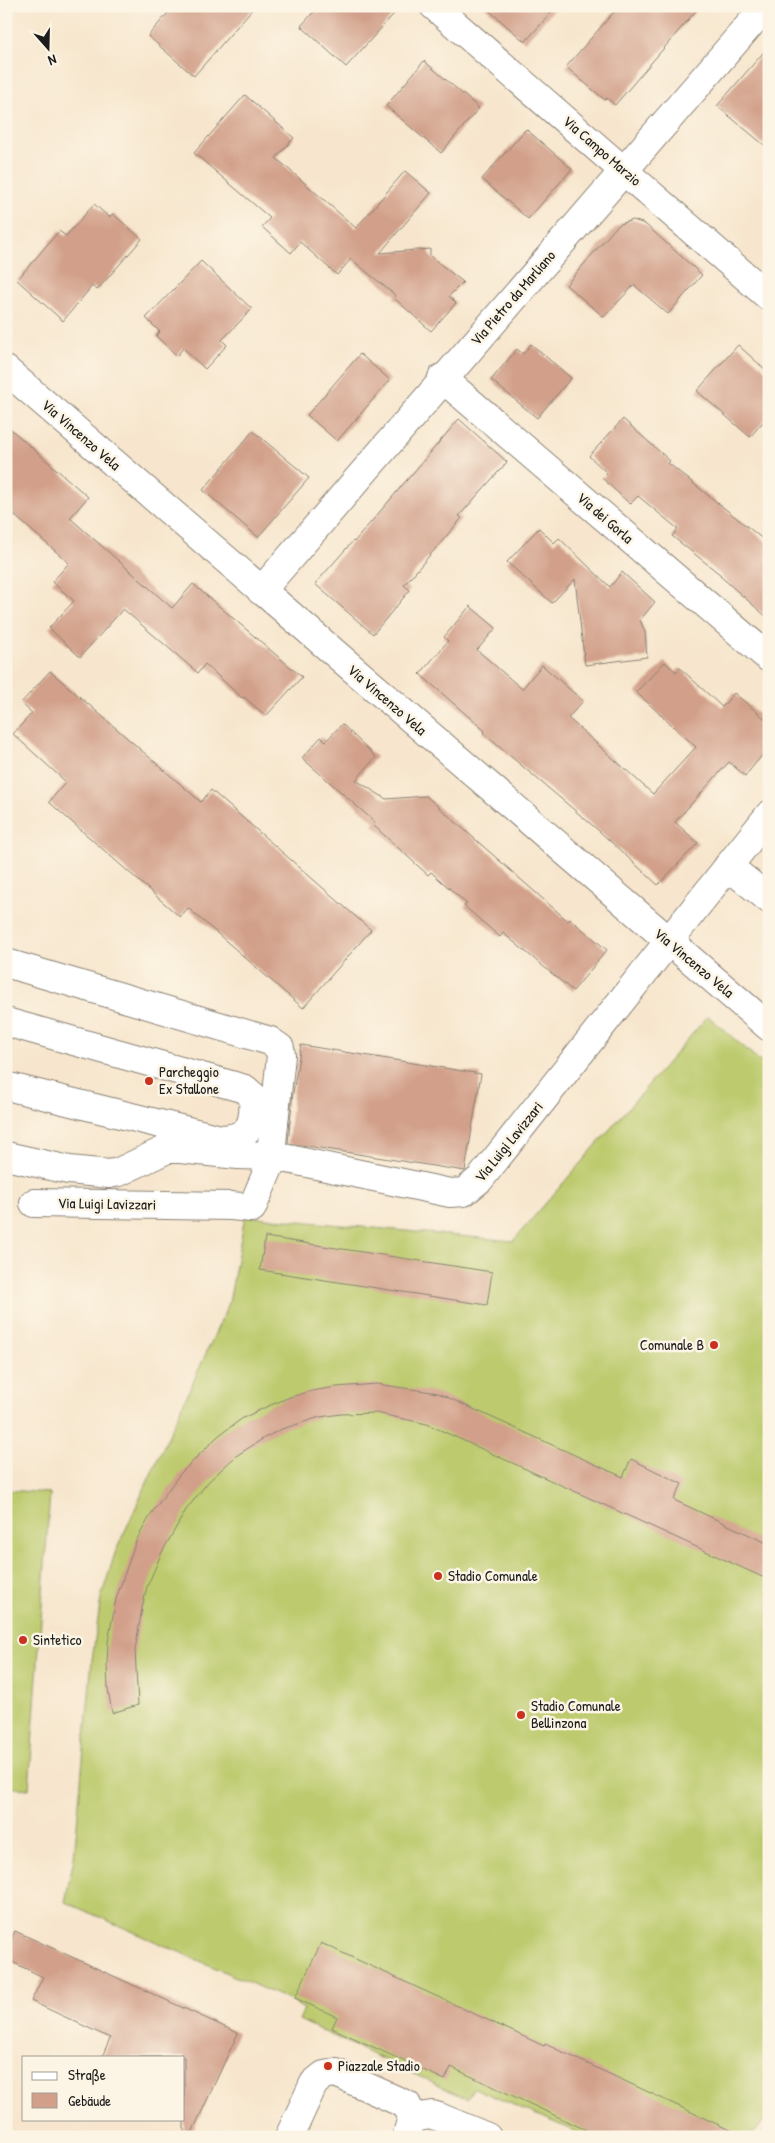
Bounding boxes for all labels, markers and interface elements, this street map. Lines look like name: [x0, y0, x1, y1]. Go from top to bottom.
north arrow: [22, 22, 72, 72]
text: N: [45, 50, 59, 71]
street label: Via Campo Marzio: [559, 111, 646, 191]
street label: Via Pietro da Marliano: [465, 246, 560, 350]
street label: Via Vincenzo Vela: [37, 394, 125, 475]
street label: Via dei Gorla: [573, 487, 638, 548]
street label: Via Vincenzo Vela: [343, 659, 431, 740]
street label: Via Vincenzo Vela: [650, 923, 739, 1002]
place label: Parcheggio Ex Stallone: [159, 1061, 219, 1099]
marker: Parcheggio Ex Stallone: [143, 1075, 155, 1087]
street label: Via Luigi Lavizzari: [470, 1097, 548, 1186]
street label: Via Luigi Lavizzari: [58, 1192, 156, 1215]
place label: Comunale B: [640, 1334, 704, 1355]
marker: Comunale B: [708, 1339, 720, 1351]
place label: Stadio Comunale: [448, 1565, 538, 1586]
marker: Stadio Comunale: [432, 1570, 444, 1582]
place label: Sintetico: [33, 1629, 82, 1650]
marker: Sintetico: [17, 1634, 29, 1646]
place label: Stadio Comunale Bellinzona: [531, 1695, 621, 1733]
marker: Stadio Comunale Bellinzona: [515, 1709, 527, 1721]
place label: Piazzale Stadio: [338, 2055, 420, 2076]
legend: [22, 2056, 185, 2120]
marker: Piazzale Stadio: [322, 2060, 334, 2072]
text: Straße: [68, 2064, 106, 2085]
text: Gebäude: [68, 2090, 111, 2111]

